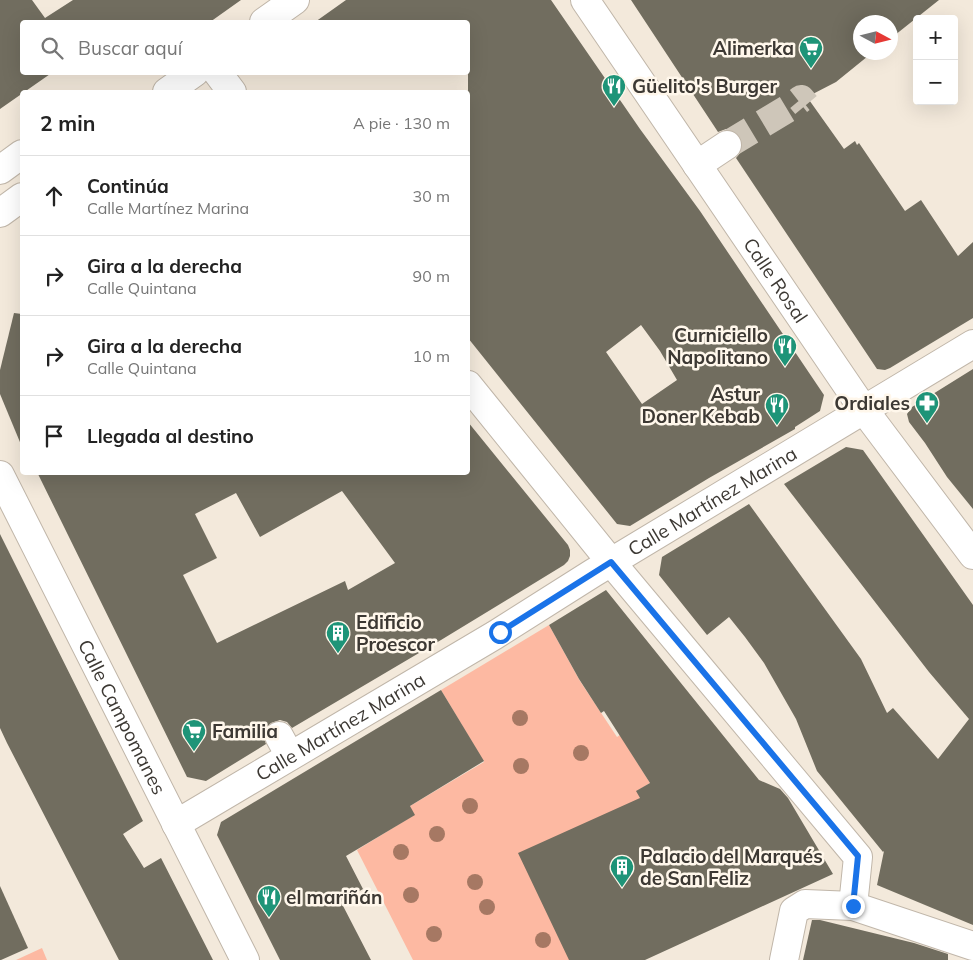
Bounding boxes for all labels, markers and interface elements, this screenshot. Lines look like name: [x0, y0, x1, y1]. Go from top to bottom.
north arrow: [853, 15, 898, 60]
map controls: [913, 15, 958, 105]
button: +: [913, 15, 958, 60]
search box: [20, 20, 470, 75]
icon: search: [38, 34, 66, 62]
supermarket icon: Alimerka: [798, 35, 824, 69]
text: Buscar aquí: [78, 36, 182, 60]
place label: Alimerka: [713, 36, 794, 60]
button: −: [913, 60, 958, 105]
restaurant icon: Güelito's Burger: [601, 73, 627, 107]
place label: Güelito's Burger: [632, 74, 777, 98]
text: 2 min: [40, 110, 95, 136]
text: A pie · 130 m: [353, 113, 450, 133]
text: Continúa: [87, 174, 169, 198]
icon: ahead: [40, 182, 68, 210]
text: 30 m: [413, 186, 450, 206]
text: Calle Martínez Marina: [87, 198, 249, 218]
street label: Calle Rosal: [738, 233, 813, 327]
text: Gira a la derecha: [87, 254, 242, 278]
icon: right: [40, 262, 68, 290]
text: 90 m: [413, 266, 450, 286]
text: Calle Quintana: [87, 278, 197, 298]
place label: Curniciello Napolitano: [667, 323, 768, 369]
restaurant icon: Curniciello Napolitano: [772, 333, 798, 367]
text: Gira a la derecha: [87, 334, 242, 358]
icon: right: [40, 342, 68, 370]
text: 10 m: [413, 346, 450, 366]
text: Calle Quintana: [87, 358, 197, 378]
place label: Astur Doner Kebab: [642, 382, 761, 428]
pharmacy icon: Ordiales: [914, 390, 940, 424]
place label: Ordiales: [834, 391, 910, 415]
restaurant icon: Astur Doner Kebab: [764, 392, 790, 426]
icon: arrive: [40, 422, 68, 450]
text: Llegada al destino: [87, 424, 254, 448]
street label: Calle Martínez Marina: [624, 441, 801, 561]
place label: Edificio Proescor: [356, 610, 436, 656]
building icon: Edificio Proescor: [325, 620, 351, 654]
route start: [489, 621, 512, 644]
street label: Calle Campomanes: [73, 635, 171, 798]
street label: Calle Martínez Marina: [251, 667, 429, 786]
supermarket icon: Familia: [181, 718, 207, 752]
place label: Familia: [212, 719, 278, 743]
place label: Palacio del Marqués de San Feliz: [640, 844, 823, 890]
building icon: Palacio del Marqués de San Feliz: [609, 854, 635, 888]
restaurant icon: el mariñán: [256, 884, 282, 918]
place label: el mariñán: [286, 885, 383, 909]
route end: [842, 895, 865, 918]

